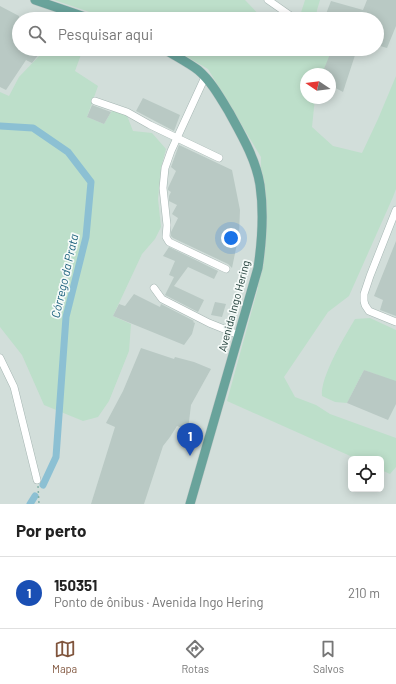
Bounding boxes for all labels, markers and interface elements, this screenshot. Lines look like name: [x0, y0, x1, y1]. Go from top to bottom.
search box: [12, 12, 384, 56]
icon: search: [26, 23, 48, 45]
text: Pesquisar aqui: [58, 25, 153, 43]
north arrow: [300, 68, 336, 104]
your location: [221, 228, 241, 248]
water label: Córrego da Prata: [48, 232, 80, 319]
street label: Avenida Ingo Hering: [215, 259, 252, 353]
pin: 1: [177, 423, 203, 456]
map controls: [348, 456, 384, 492]
button: locate: [348, 456, 384, 492]
text: Por perto: [16, 520, 86, 540]
text: 150351: [54, 576, 97, 594]
text: 1: [27, 585, 31, 601]
text: 210 m: [348, 585, 380, 601]
text: Ponto de ônibus · Avenida Ingo Hering: [54, 594, 263, 610]
tab: Mapa: [52, 638, 77, 675]
tab: Rotas: [181, 638, 209, 675]
tab: Salvos: [313, 638, 344, 675]

